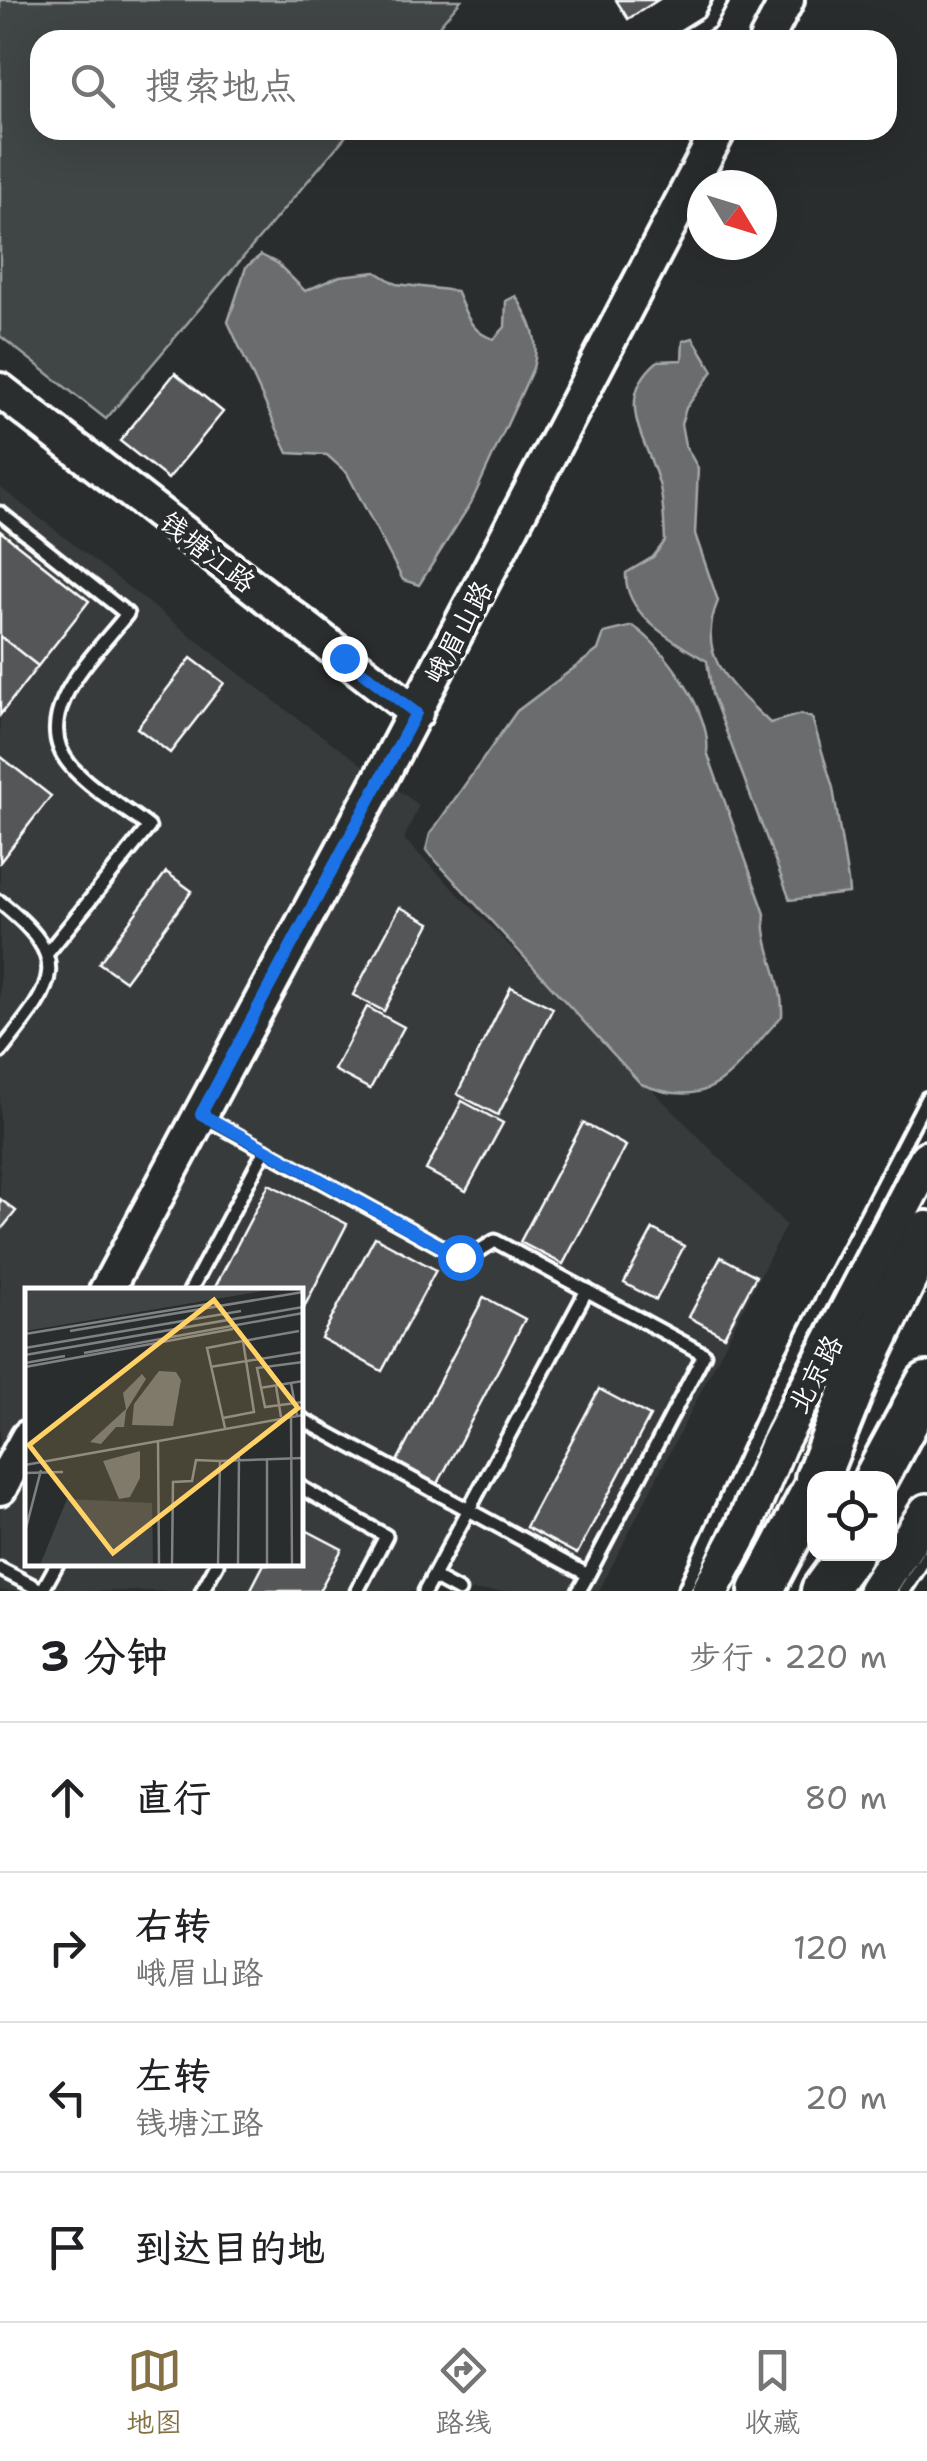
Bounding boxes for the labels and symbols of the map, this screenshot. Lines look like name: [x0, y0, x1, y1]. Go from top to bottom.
north arrow: [687, 170, 777, 260]
street label: 钱塘江路: [152, 503, 264, 601]
street label: 峨眉山路: [415, 574, 501, 690]
route end: [322, 636, 368, 682]
route start: [438, 1235, 484, 1281]
inset map: [25, 1288, 302, 1566]
street label: 北京路: [779, 1328, 851, 1420]

